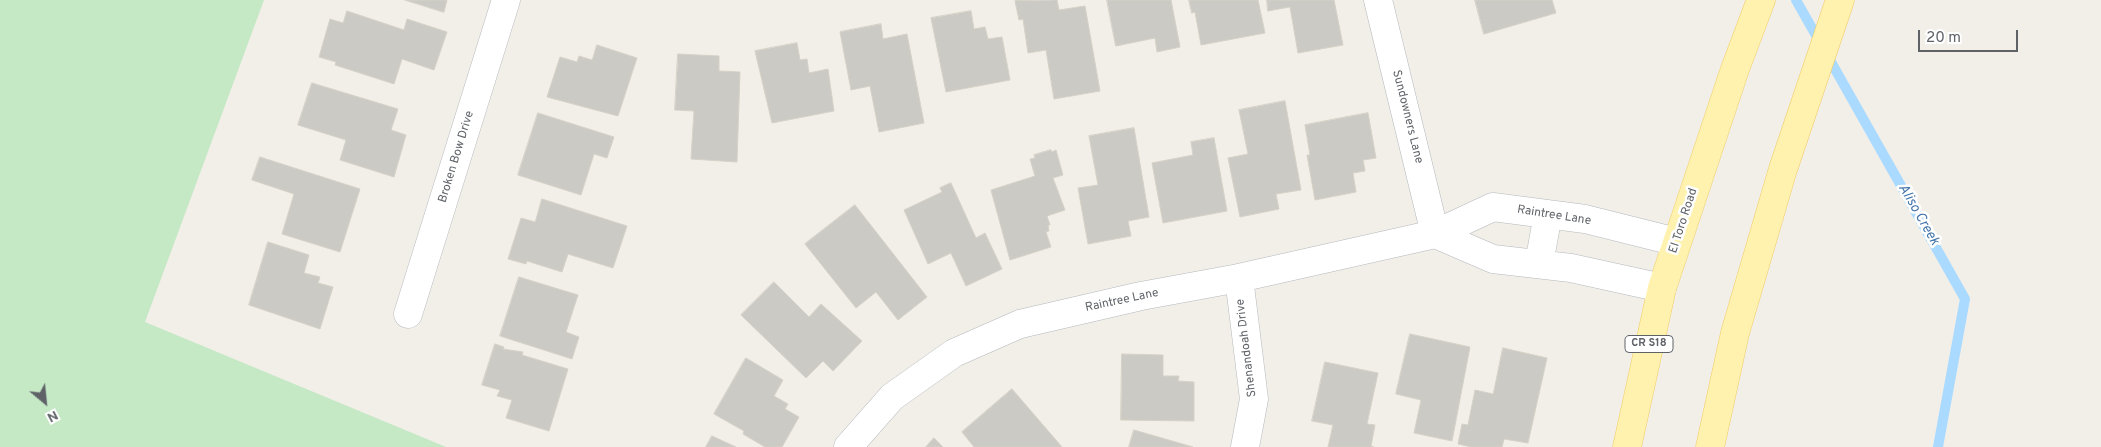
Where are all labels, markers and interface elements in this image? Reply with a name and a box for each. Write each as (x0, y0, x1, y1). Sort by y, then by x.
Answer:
scale bar (1921, 20, 2021, 52)
text: 20 m (1926, 29, 1961, 48)
street label: Sundowners Lane (1388, 69, 1426, 165)
street label: Broken Bow Drive (436, 109, 478, 205)
water label: Aliso Creek (1894, 181, 1942, 249)
street label: El Toro Road (1667, 187, 1701, 255)
street label: Raintree Lane (1516, 203, 1592, 229)
street label: Raintree Lane (1084, 286, 1160, 316)
street label: Shenandoah Drive (1234, 298, 1260, 398)
road number: CR S18 (1625, 336, 1673, 352)
north arrow (20, 377, 70, 427)
text: N (44, 406, 61, 426)

